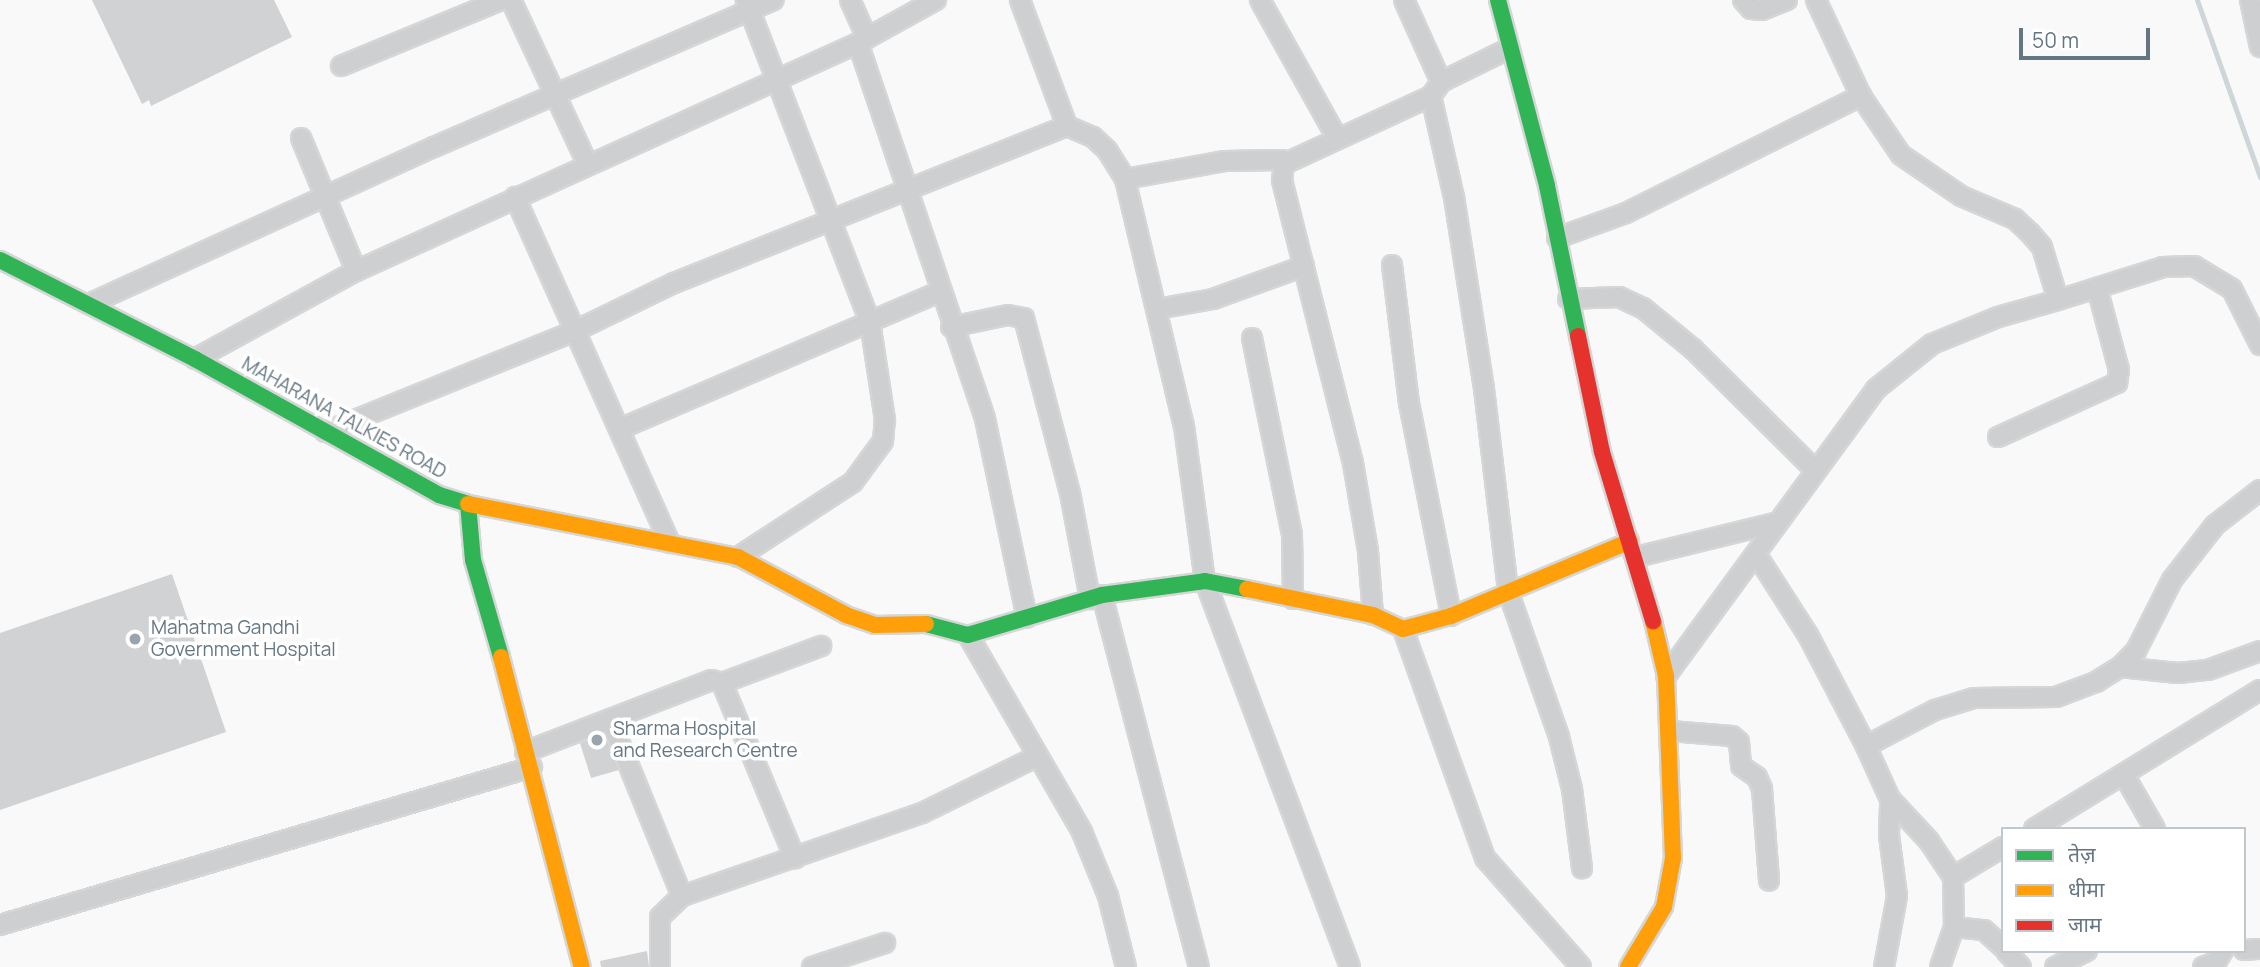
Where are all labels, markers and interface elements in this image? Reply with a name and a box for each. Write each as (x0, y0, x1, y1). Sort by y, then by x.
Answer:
scale bar (2022, 14, 2153, 58)
text: 50 m (2032, 26, 2079, 54)
street label: MAHARANA TALKIES ROAD (238, 352, 450, 484)
place label: Mahatma Gandhi Government Hospital (151, 617, 336, 661)
marker: Mahatma Gandhi Government Hospital (125, 629, 145, 649)
place label: Sharma Hospital and Research Centre (613, 718, 798, 762)
marker: Sharma Hospital and Research Centre (587, 730, 607, 750)
legend (2001, 827, 2246, 953)
text: तेज़ (2068, 840, 2096, 868)
text: धीमा (2068, 875, 2104, 903)
text: जाम (2068, 910, 2102, 938)

